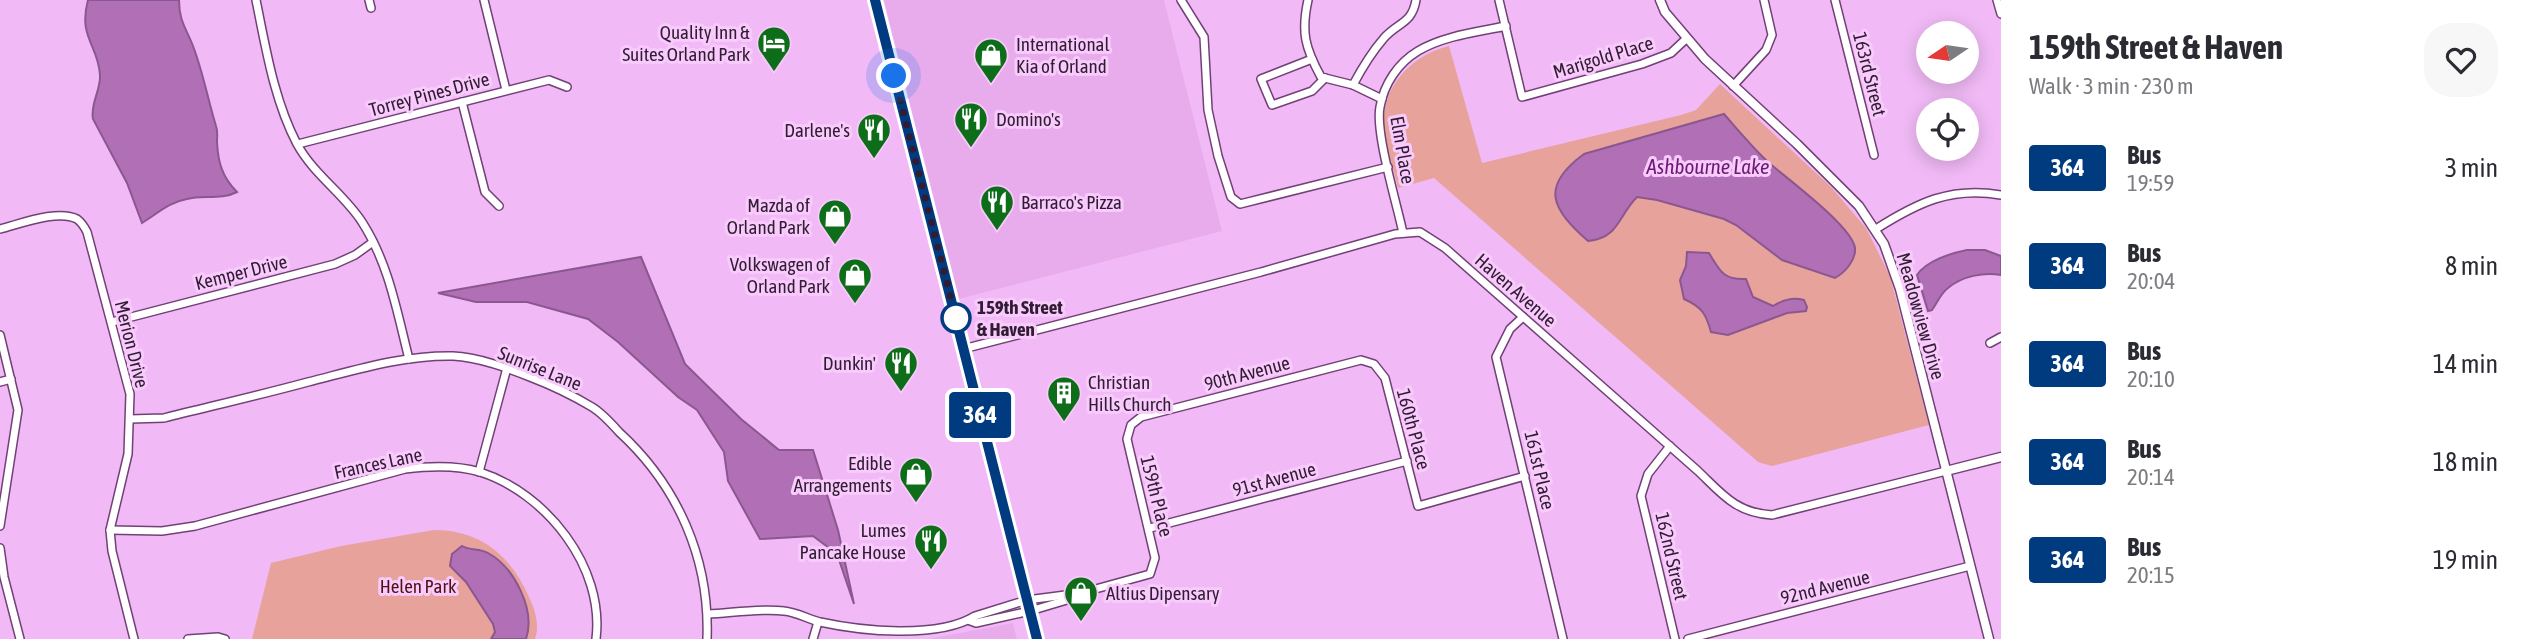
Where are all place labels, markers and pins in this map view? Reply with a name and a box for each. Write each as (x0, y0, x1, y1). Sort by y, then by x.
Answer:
place label: Quality Inn & Suites Orland Park (622, 21, 751, 65)
hotel icon: Quality Inn & Suites Orland Park (755, 24, 793, 73)
place label: International Kia of Orland (1016, 33, 1109, 77)
shop icon: International Kia of Orland (972, 36, 1010, 85)
restaurant icon: Domino's (952, 100, 990, 149)
place label: Domino's (996, 108, 1061, 130)
restaurant icon: Darlene's (855, 111, 893, 160)
place label: Darlene's (784, 119, 850, 141)
restaurant icon: Barraco's Pizza (978, 183, 1016, 232)
place label: Barraco's Pizza (1021, 191, 1122, 213)
place label: Mazda of Orland Park (727, 194, 811, 238)
shop icon: Mazda of Orland Park (816, 197, 854, 246)
place label: Volkswagen of Orland Park (730, 253, 831, 297)
shop icon: Volkswagen of Orland Park (836, 256, 874, 305)
place label: 159th Street & Haven (977, 296, 1063, 340)
marker: 159th Street & Haven (941, 303, 971, 333)
restaurant icon: Dunkin' (882, 344, 920, 393)
place label: Dunkin' (823, 352, 876, 374)
place label: Christian Hills Church (1088, 371, 1172, 415)
building icon: Christian Hills Church (1045, 374, 1083, 423)
place label: Edible Arrangements (794, 452, 892, 496)
shop icon: Edible Arrangements (897, 455, 935, 504)
place label: Lumes Pancake House (799, 519, 906, 563)
restaurant icon: Lumes Pancake House (912, 522, 950, 571)
shop icon: Altius Dipensary (1062, 574, 1100, 623)
place label: Altius Dipensary (1106, 582, 1220, 604)

